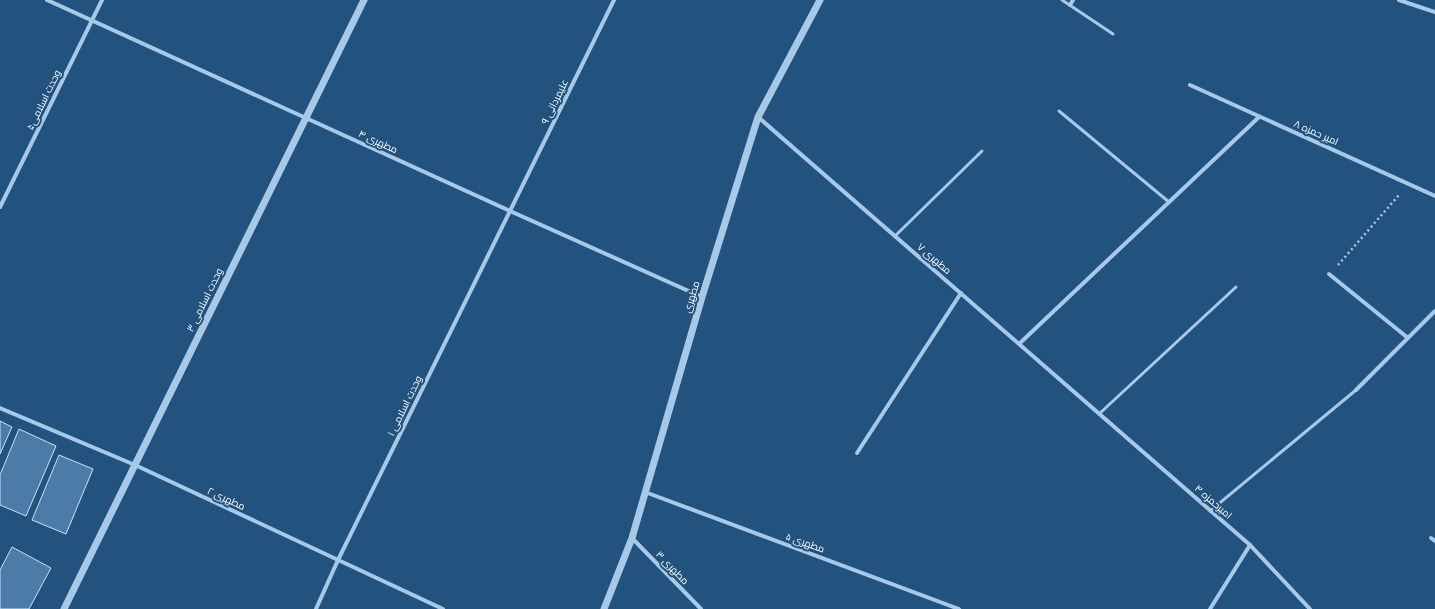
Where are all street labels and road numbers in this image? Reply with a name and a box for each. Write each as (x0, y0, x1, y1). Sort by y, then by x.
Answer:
street label: وحدت اسلامی۵ (24, 68, 64, 132)
street label: علیمردانی ۹ (539, 77, 571, 126)
street label: امیر حمزه ۸ (1292, 118, 1340, 148)
street label: مطهری ۴ (357, 128, 399, 156)
street label: مطهری ۷ (914, 241, 954, 277)
street label: وحدت اسلامی ۳ (184, 266, 226, 334)
street label: مطهری (682, 280, 702, 314)
street label: وحدت اسلامی ۱ (385, 374, 425, 438)
street label: امیرحمزه ۴ (1192, 483, 1234, 521)
street label: مطهری ۲ (205, 485, 247, 513)
street label: مطهری ۵ (784, 530, 826, 556)
street label: مطهری ۳ (653, 549, 691, 587)

